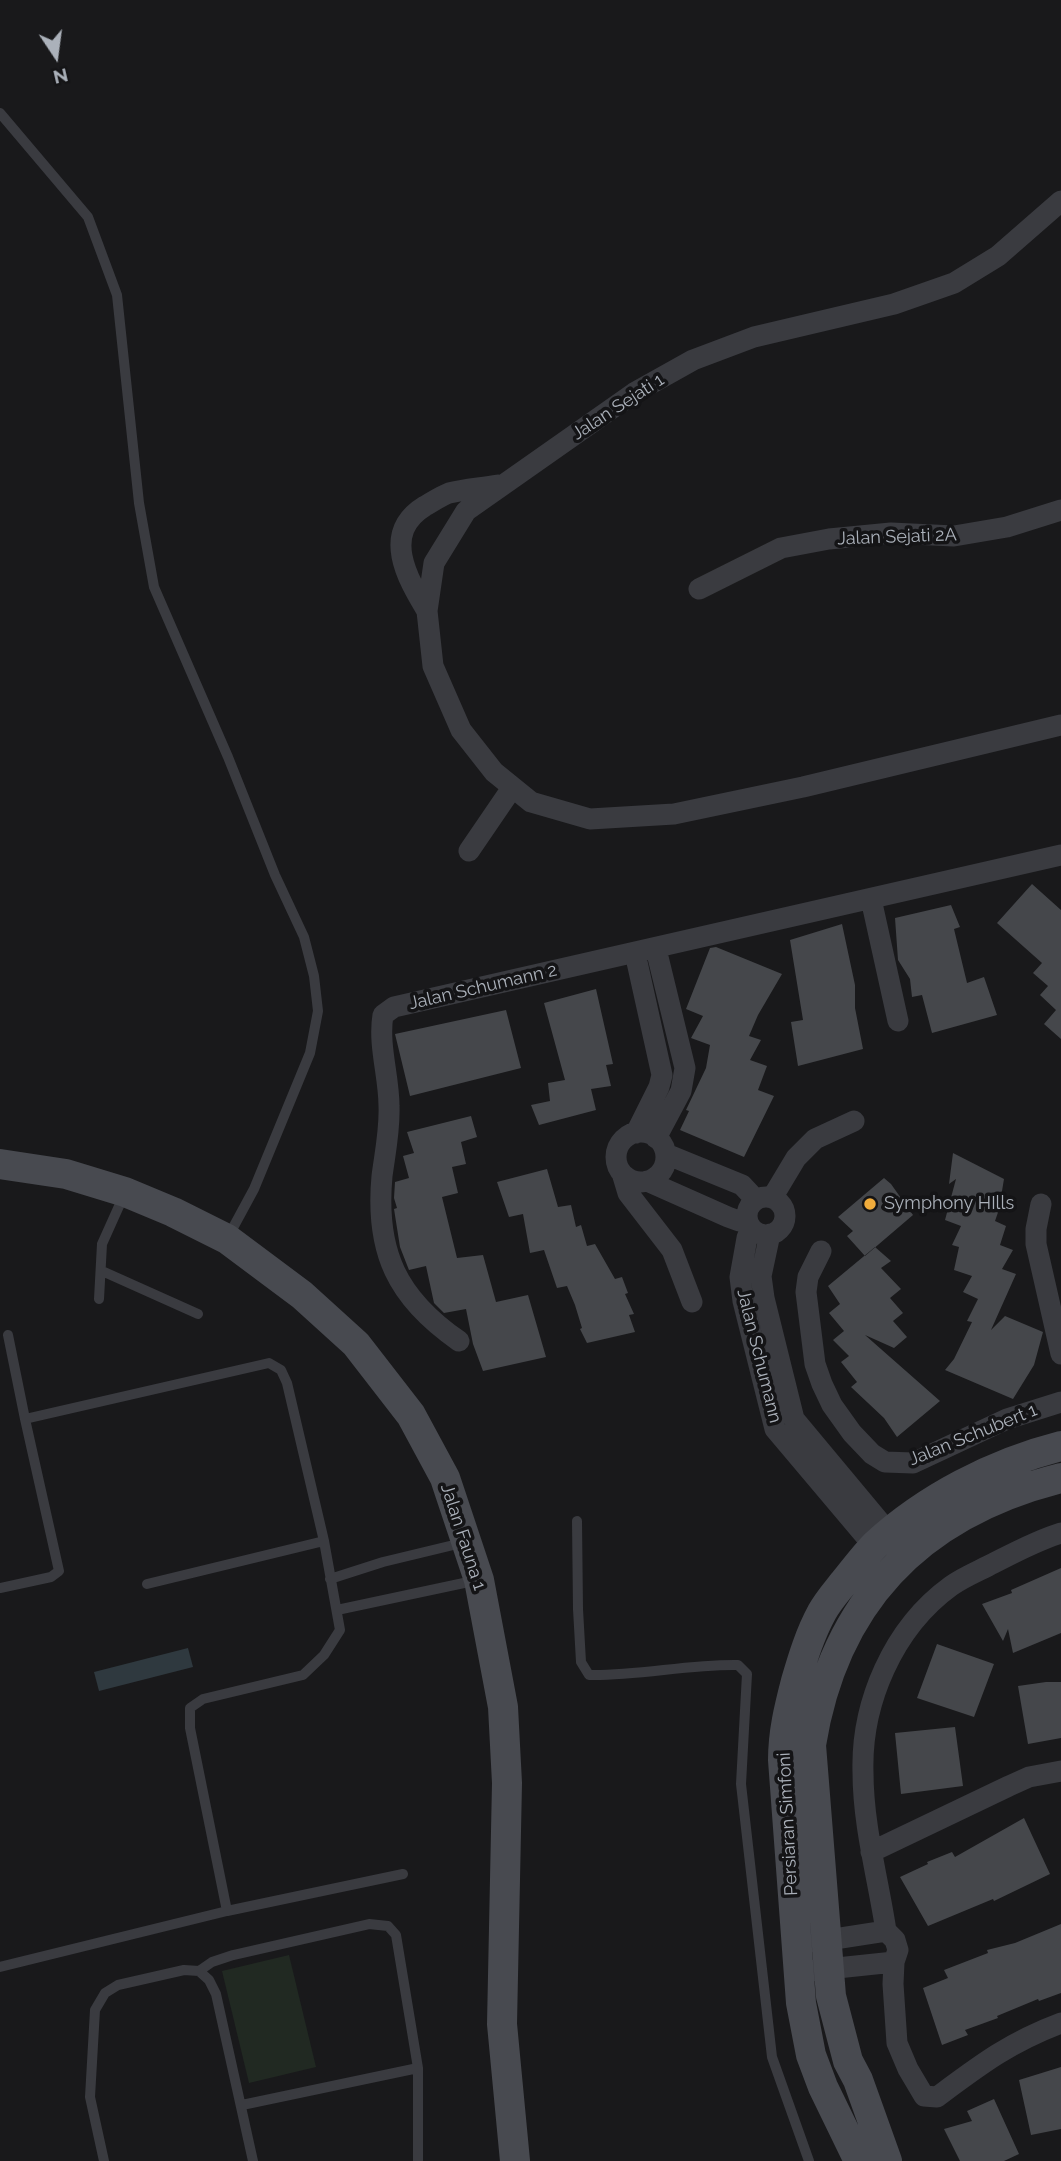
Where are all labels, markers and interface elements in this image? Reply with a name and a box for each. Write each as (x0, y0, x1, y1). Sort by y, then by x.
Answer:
north arrow (21, 21, 91, 91)
text: N (51, 64, 70, 89)
street label: Jalan Sejati 1 (568, 369, 668, 445)
street label: Jalan Sejati 2A (837, 524, 957, 550)
street label: Jalan Schumann 2 (407, 959, 559, 1015)
place label: Symphony HIlls (884, 1193, 1014, 1215)
marker: Symphony HIlls (862, 1196, 878, 1212)
street label: Jalan Schumann (732, 1287, 786, 1425)
street label: Jalan Schubert 1 (906, 1399, 1040, 1471)
street label: Jalan Fauna 1 (436, 1481, 490, 1593)
street label: Persiaran Simfoni (773, 1752, 803, 1896)

